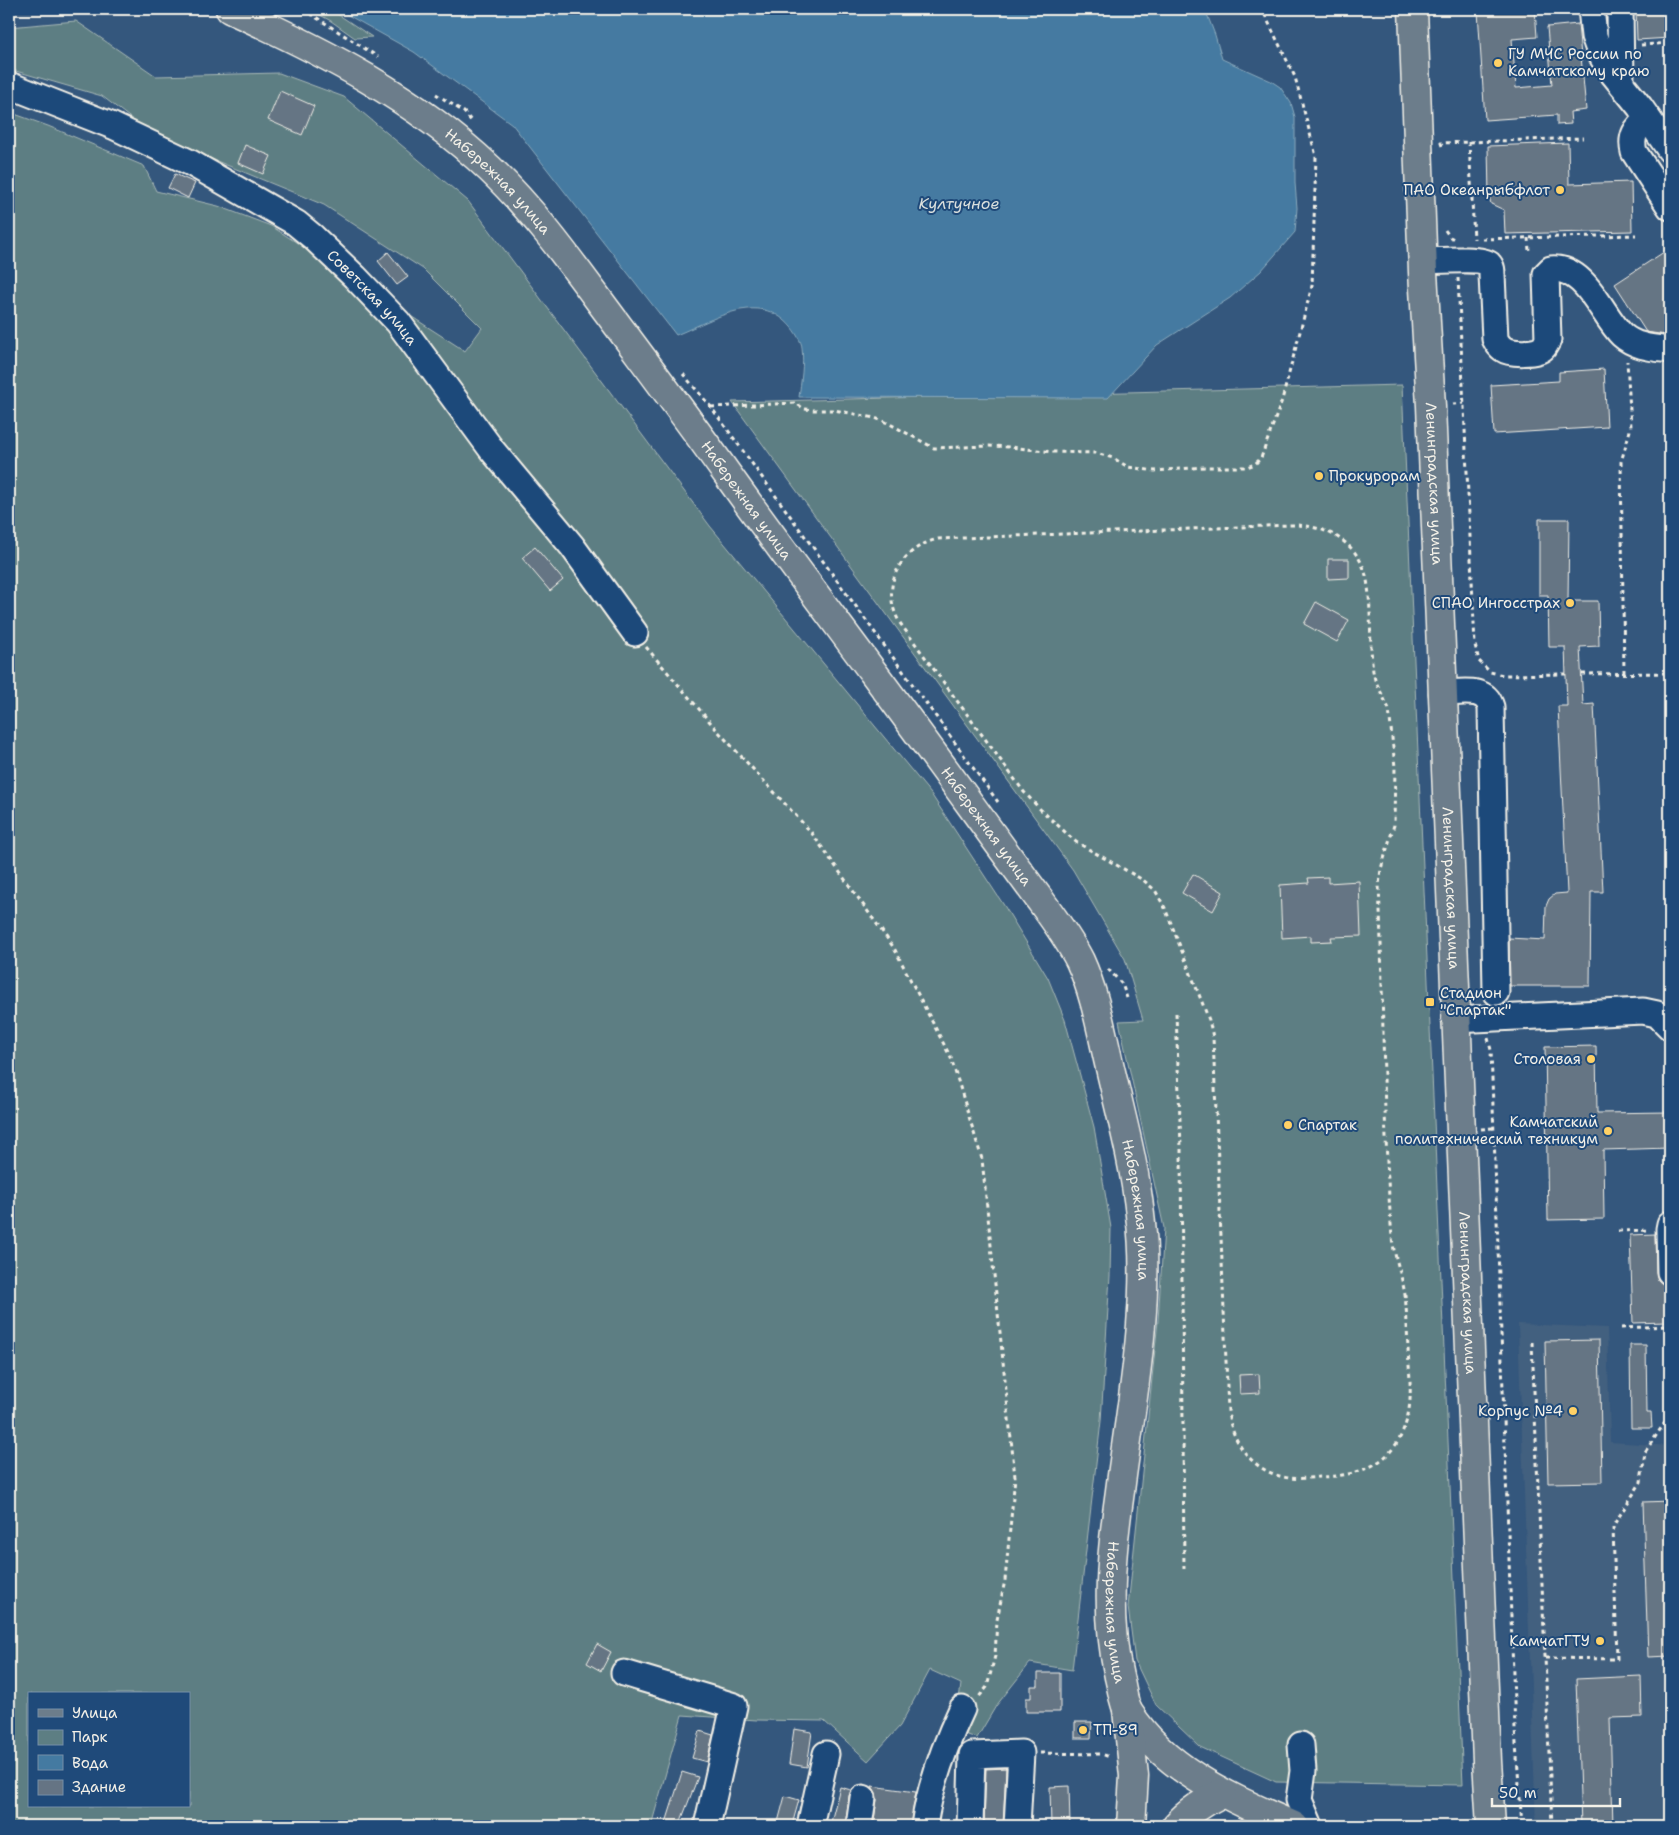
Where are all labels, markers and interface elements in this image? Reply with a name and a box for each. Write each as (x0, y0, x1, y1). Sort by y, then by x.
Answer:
place label: ГУ МЧС России по Камчатскому краю (1508, 44, 1650, 81)
marker: ГУ МЧС России по Камчатскому краю (1492, 57, 1504, 69)
street label: Набережная улица (441, 124, 556, 239)
place label: ПАО Океанрыбфлот (1403, 180, 1550, 200)
marker: ПАО Океанрыбфлот (1554, 184, 1566, 196)
water label: Култучное (919, 193, 999, 214)
street label: Советская улица (323, 245, 422, 350)
street label: Ленинградская улица (1421, 402, 1448, 566)
street label: Набережная улица (696, 437, 797, 564)
place label: Прокурорам (1329, 466, 1420, 486)
marker: Прокурорам (1313, 470, 1325, 482)
place label: СПАО Ингосстрах (1432, 593, 1560, 613)
marker: СПАО Ингосстрах (1564, 597, 1576, 609)
street label: Набережная улица (936, 763, 1037, 891)
street label: Ленинградская улица (1438, 806, 1464, 971)
place label: Стадион "Спартак" (1440, 983, 1512, 1020)
marker: Стадион "Спартак" (1424, 996, 1436, 1008)
place label: Столовая (1514, 1049, 1581, 1069)
marker: Столовая (1585, 1053, 1597, 1065)
place label: Камчатский политехнический техникум (1395, 1112, 1598, 1149)
place label: Спартак (1298, 1115, 1357, 1135)
marker: Спартак (1282, 1119, 1294, 1131)
marker: Камчатский политехнический техникум (1602, 1125, 1614, 1137)
street label: Набережная улица (1117, 1137, 1154, 1281)
street label: Ленинградская улица (1454, 1211, 1481, 1375)
place label: Корпус №4 (1478, 1401, 1563, 1421)
marker: Корпус №4 (1567, 1405, 1579, 1417)
street label: Набережная улица (1101, 1540, 1130, 1686)
place label: КамчатГТУ (1509, 1631, 1590, 1651)
marker: КамчатГТУ (1594, 1635, 1606, 1647)
legend (28, 1692, 190, 1808)
text: Улица (72, 1703, 118, 1723)
place label: ТП-89 (1093, 1720, 1138, 1740)
marker: ТП-89 (1077, 1724, 1089, 1736)
text: Парк (72, 1727, 108, 1747)
text: Вода (72, 1753, 109, 1773)
scale bar (1492, 1775, 1619, 1807)
text: Здание (72, 1777, 126, 1797)
text: 50 m (1499, 1783, 1537, 1803)

